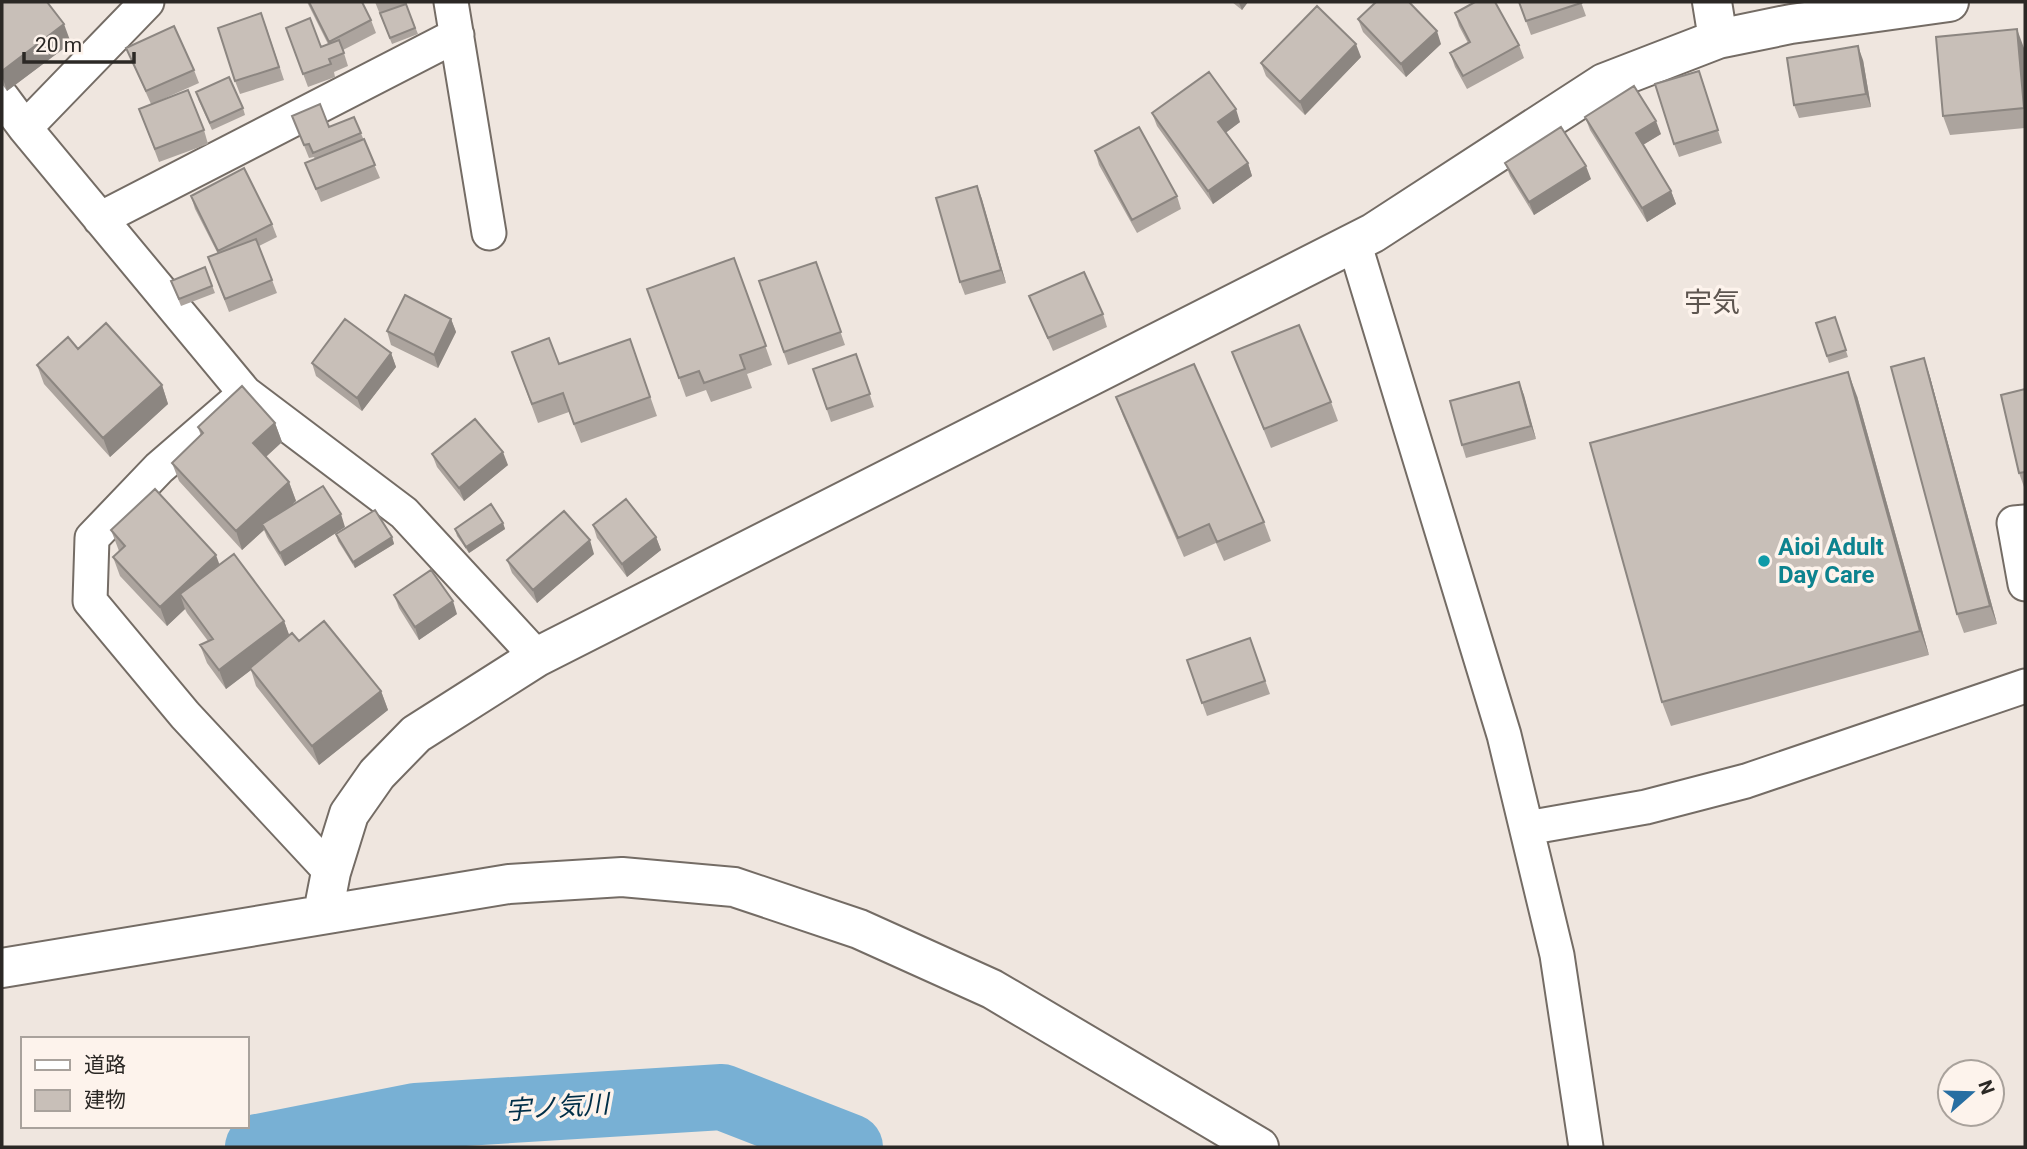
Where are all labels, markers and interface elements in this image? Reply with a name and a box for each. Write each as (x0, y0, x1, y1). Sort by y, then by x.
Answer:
scale bar (24, 21, 135, 65)
text: 20 m (35, 33, 82, 57)
district label: 宇気 (1684, 286, 1740, 319)
place label: Aioi Adult Day Care (1778, 533, 1884, 589)
marker: Aioi Adult Day Care (1756, 553, 1772, 569)
legend (21, 1037, 248, 1128)
text: 道路 (84, 1053, 126, 1077)
north arrow (1936, 1058, 2006, 1128)
text: N (1973, 1077, 2000, 1098)
text: 建物 (84, 1088, 126, 1112)
water label: 宇ノ気川 (504, 1088, 613, 1126)

